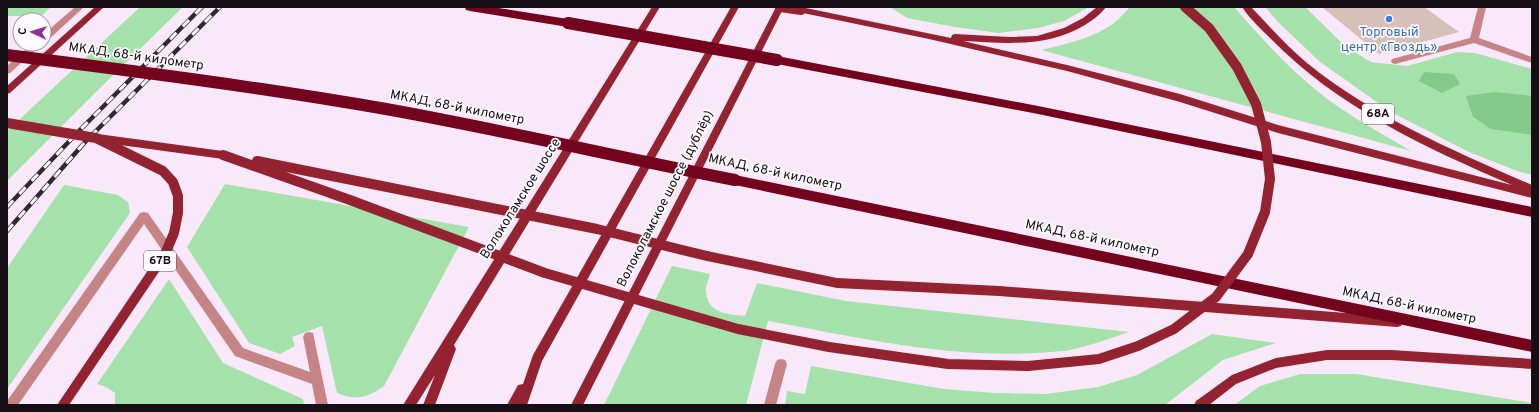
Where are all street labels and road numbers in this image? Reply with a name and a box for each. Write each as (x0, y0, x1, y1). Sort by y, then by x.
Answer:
street label: МКАД, 68-й километр (67, 40, 205, 74)
street label: МКАД, 68-й километр (388, 87, 526, 129)
road number: 68A (1362, 104, 1394, 124)
street label: Волоколамское шоссе (дублёр) (614, 108, 718, 290)
street label: Волоколамское шоссе (477, 136, 565, 262)
street label: МКАД, 68-й километр (707, 151, 843, 195)
street label: МКАД, 68-й километр (1024, 217, 1160, 261)
road number: 67B (144, 251, 176, 271)
street label: МКАД, 68-й километр (1341, 284, 1477, 328)

